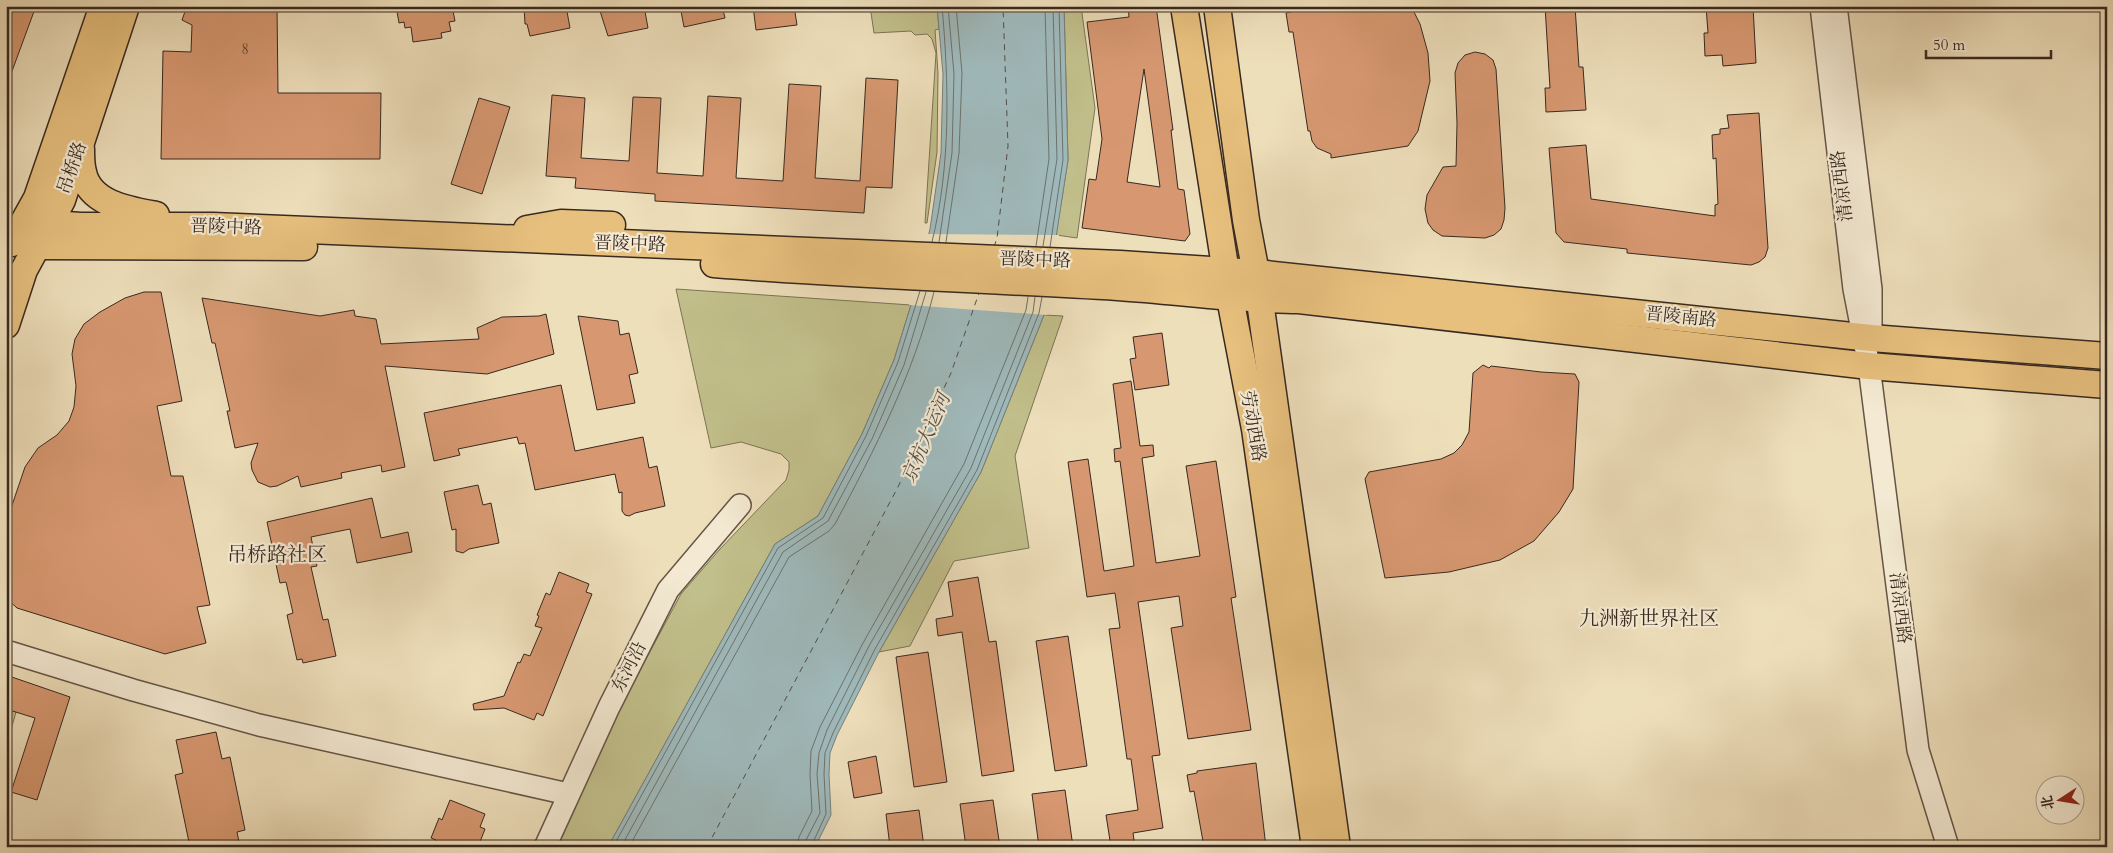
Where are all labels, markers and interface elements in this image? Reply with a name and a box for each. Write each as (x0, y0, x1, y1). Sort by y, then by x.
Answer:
scale bar (1926, 28, 2050, 60)
text: 50 m (1933, 35, 1965, 55)
house number: 8 (241, 39, 249, 59)
street label: 吊桥路 (51, 138, 93, 198)
street label: 清凉西路 (1825, 149, 1859, 223)
street label: 晋陵中路 (190, 213, 262, 241)
street label: 晋陵中路 (594, 230, 666, 258)
street label: 晋陵中路 (999, 246, 1071, 274)
street label: 晋陵南路 (1644, 301, 1718, 333)
water label: 京杭大运河 (895, 386, 958, 487)
street label: 劳动西路 (1234, 388, 1272, 464)
district label: 吊桥路社区 (227, 541, 327, 568)
street label: 清凉西路 (1883, 571, 1917, 645)
district label: 九洲新世界社区 (1579, 605, 1719, 632)
street label: 东河沿 (606, 637, 652, 697)
north arrow (2036, 776, 2086, 826)
text: 北 (2037, 794, 2059, 811)

